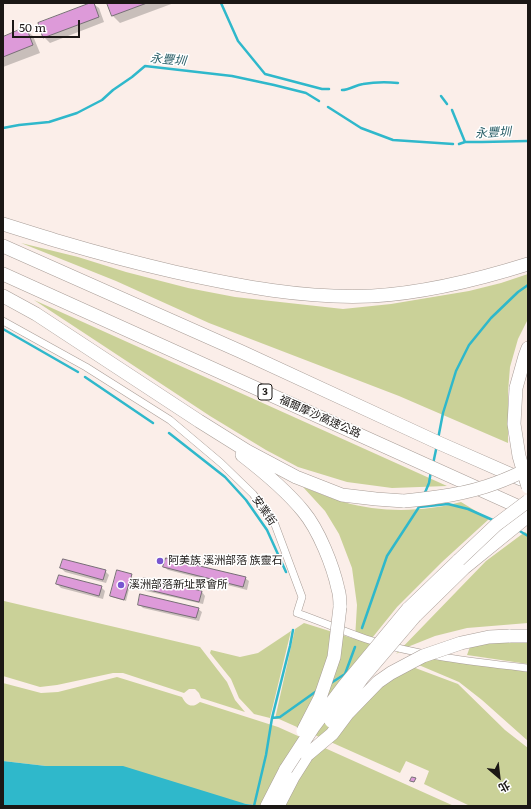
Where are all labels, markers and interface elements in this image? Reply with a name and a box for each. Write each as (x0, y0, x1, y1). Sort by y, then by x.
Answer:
scale bar (14, 12, 82, 38)
text: 50 m (19, 18, 46, 36)
water label: 永豐圳 (149, 51, 187, 69)
water label: 永豐圳 (475, 125, 511, 141)
road number: 3 (258, 384, 272, 400)
street label: 福爾摩沙高速公路 (277, 393, 363, 441)
street label: 安業街 (249, 494, 279, 528)
place label: 阿美族 溪洲部落 族靈石 (168, 554, 282, 568)
marker: 阿美族 溪洲部落 族靈石 (155, 556, 165, 566)
place label: 溪洲部落新址聚會所 (129, 578, 228, 592)
marker: 溪洲部落新址聚會所 (116, 580, 126, 590)
north arrow (479, 757, 519, 797)
text: 北 (496, 778, 513, 797)

